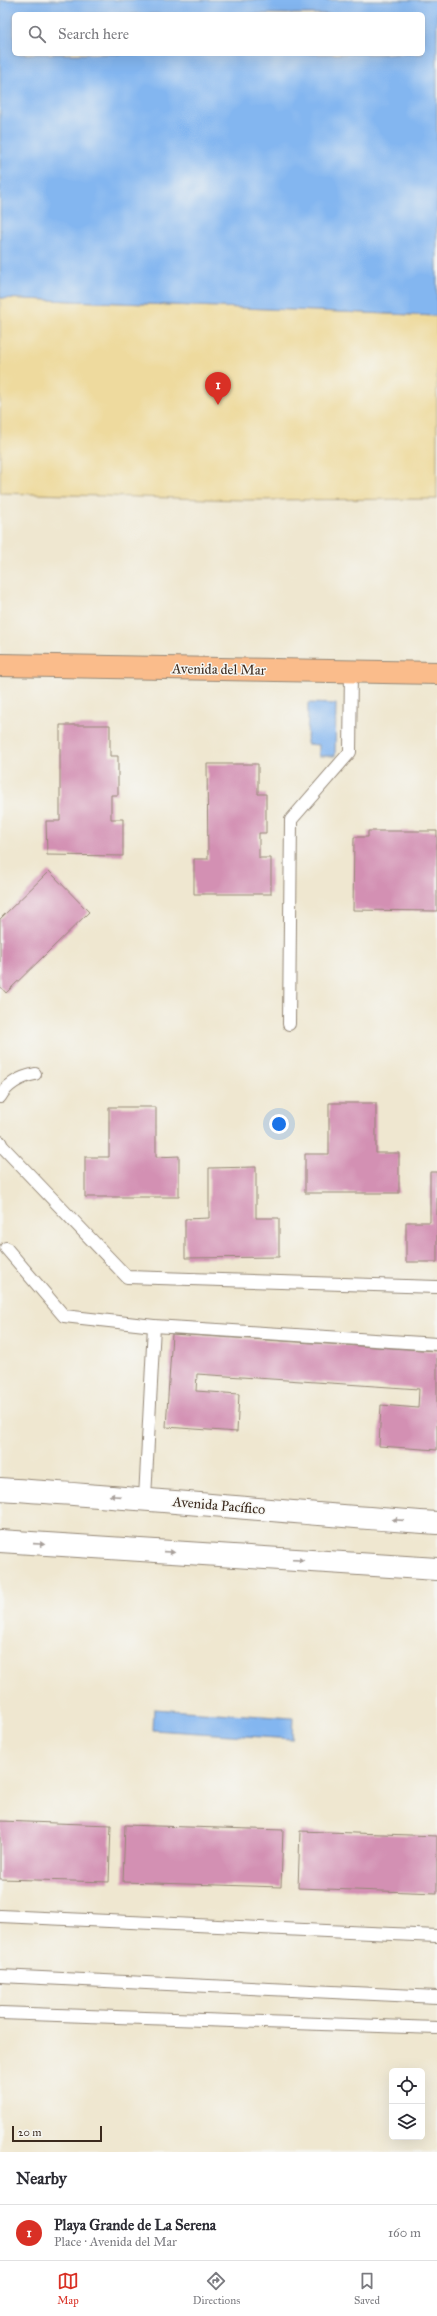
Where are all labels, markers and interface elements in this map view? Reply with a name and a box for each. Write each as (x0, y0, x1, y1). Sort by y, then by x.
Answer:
search box (12, 12, 425, 56)
icon: search (26, 23, 48, 45)
text: Search here (58, 25, 129, 43)
pin: 1 (205, 372, 231, 405)
street label: Avenida del Mar (171, 660, 267, 679)
your location (269, 1114, 289, 1134)
one-way arrow (109, 1492, 121, 1499)
street label: Avenida Pacífico (171, 1493, 266, 1518)
one-way arrow (392, 1517, 404, 1524)
one-way arrow (33, 1540, 45, 1547)
one-way arrow (163, 1548, 175, 1555)
one-way arrow (292, 1556, 304, 1563)
map controls (389, 2068, 425, 2140)
button: locate (389, 2068, 425, 2104)
button: layers (389, 2104, 425, 2140)
scale bar (12, 2124, 102, 2143)
text: 20 m (18, 2126, 41, 2139)
text: Nearby (16, 2168, 67, 2189)
text: Playa Grande de La Serena (54, 2216, 216, 2234)
text: 1 (26, 2225, 32, 2241)
text: 160 m (388, 2225, 421, 2241)
text: Place · Avenida del Mar (54, 2234, 177, 2250)
tab: Map (57, 2270, 79, 2307)
tab: Directions (193, 2270, 240, 2307)
tab: Saved (354, 2270, 380, 2307)

